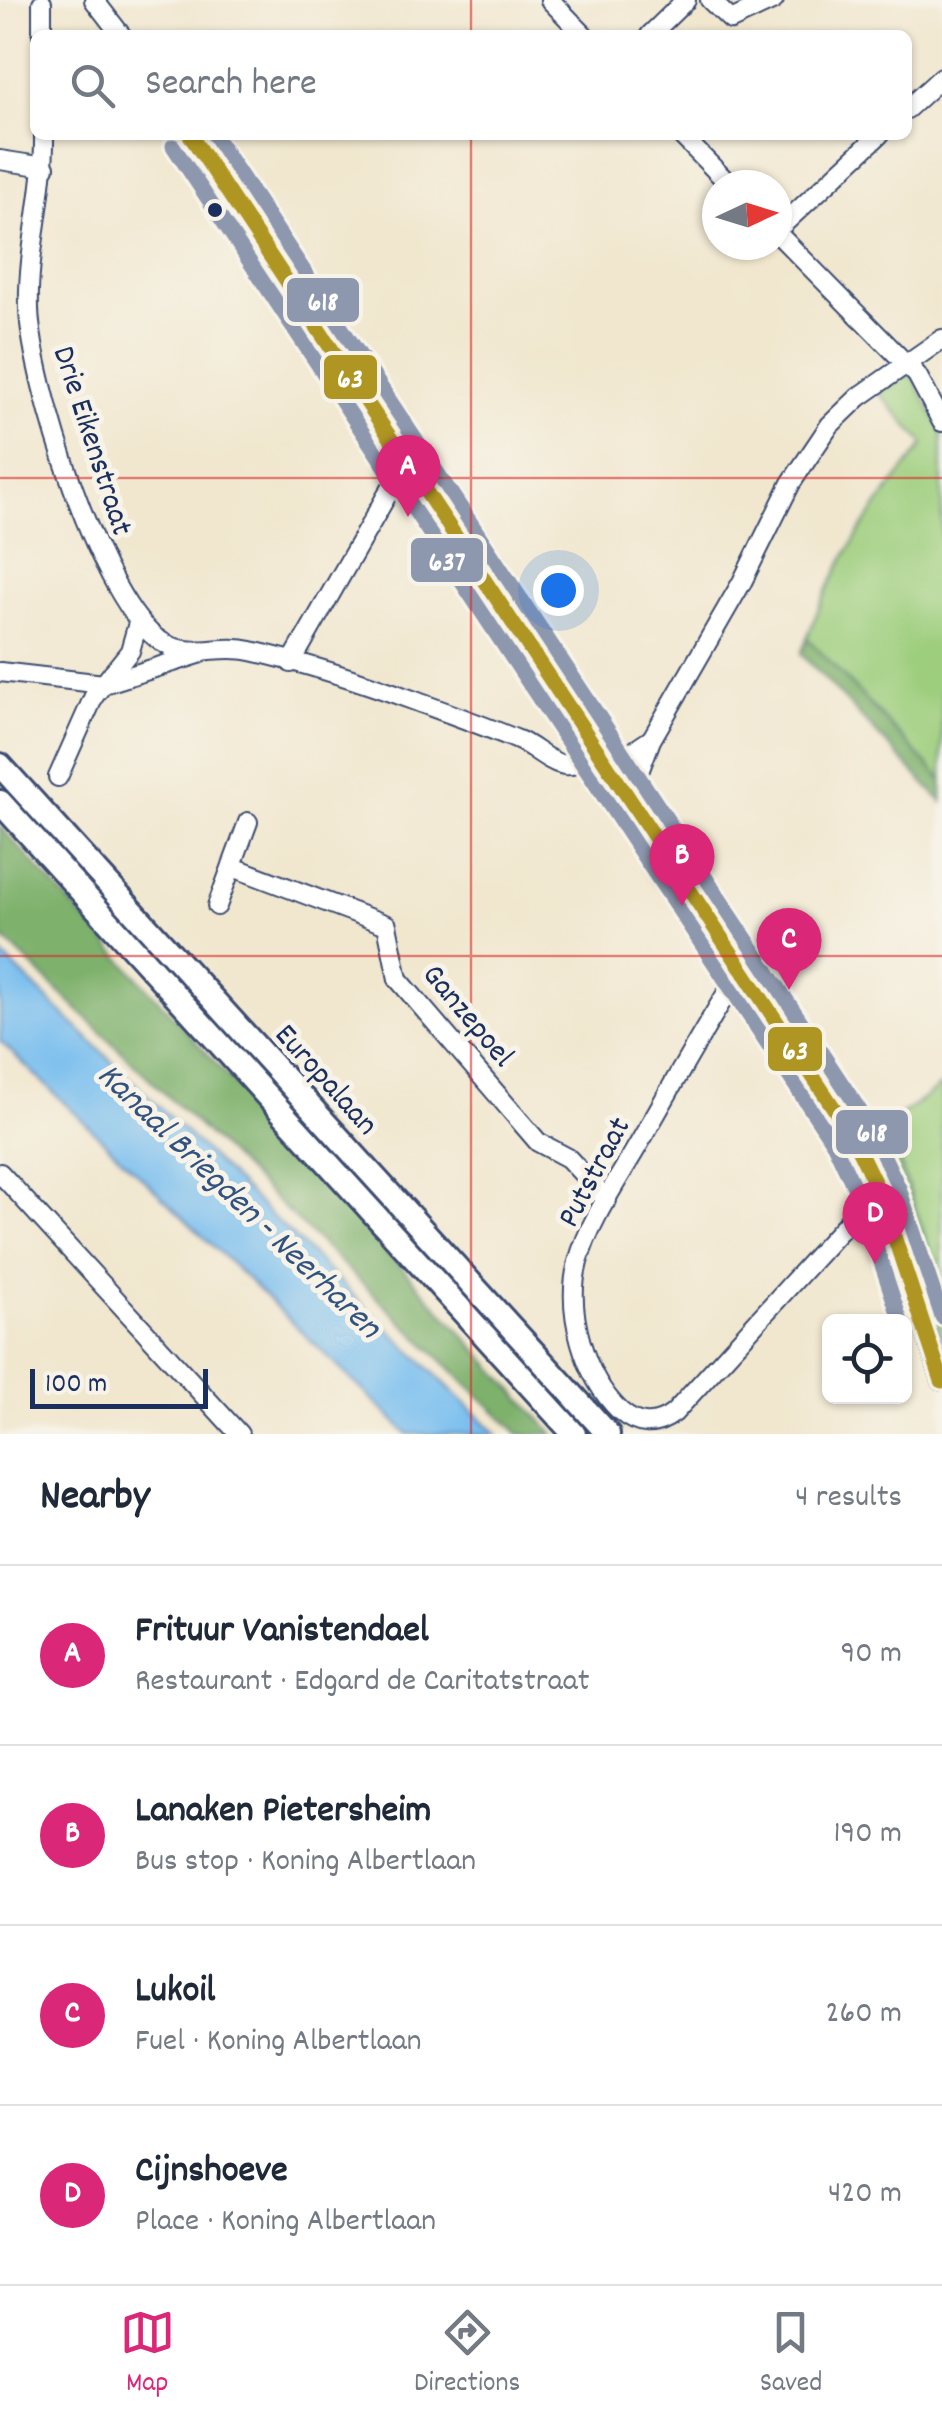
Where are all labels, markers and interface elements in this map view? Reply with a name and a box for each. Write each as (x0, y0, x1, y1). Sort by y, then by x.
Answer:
search box (30, 30, 912, 140)
icon: search (65, 58, 120, 113)
text: Search here (145, 58, 317, 113)
north arrow (702, 170, 792, 260)
unlabelled marker (205, 200, 225, 220)
line badge: 618 (285, 276, 361, 324)
text: 618 (307, 285, 339, 325)
street label: Drie Eikenstraat (38, 341, 143, 543)
line badge: 63 (322, 353, 379, 401)
text: 63 (337, 362, 363, 402)
pin: A (376, 434, 440, 517)
line badge: 637 (409, 536, 485, 584)
text: 637 (429, 545, 466, 585)
your location (533, 565, 584, 616)
pin: B (650, 824, 714, 906)
pin: C (756, 908, 822, 990)
street label: Ganzepoel (409, 955, 524, 1079)
street label: Europalaan (261, 1015, 387, 1147)
line badge: 63 (766, 1025, 824, 1073)
text: 63 (782, 1034, 808, 1074)
water label: Kanaal Briegden - Neerharen (84, 1053, 392, 1353)
line badge: 618 (834, 1108, 910, 1156)
street label: Putstraat (548, 1110, 645, 1237)
text: 618 (856, 1116, 888, 1156)
pin: D (842, 1182, 908, 1264)
map controls (822, 1314, 912, 1404)
button: locate (822, 1314, 912, 1404)
scale bar (30, 1364, 208, 1408)
text: 100 m (45, 1366, 107, 1406)
text: Nearby (40, 1469, 150, 1529)
text: 4 results (795, 1476, 902, 1522)
text: Frituur Vanistendael (135, 1605, 429, 1660)
text: A (64, 1632, 81, 1678)
text: 90 m (841, 1632, 902, 1678)
text: Restaurant · Edgard de Caritatstraat (135, 1660, 590, 1706)
text: Lanaken Pietersheim (135, 1785, 431, 1840)
text: B (65, 1812, 80, 1858)
text: 190 m (834, 1812, 902, 1858)
text: Bus stop · Koning Albertlaan (135, 1840, 476, 1886)
text: Lukoil (135, 1965, 215, 2020)
text: C (65, 1992, 80, 2038)
text: 260 m (826, 1992, 902, 2038)
text: Fuel · Koning Albertlaan (135, 2020, 422, 2066)
text: Cijnshoeve (135, 2145, 288, 2200)
text: D (64, 2172, 81, 2218)
text: 420 m (828, 2172, 902, 2218)
text: Place · Koning Albertlaan (135, 2200, 436, 2246)
tab: Map (120, 2305, 175, 2405)
tab: Directions (414, 2305, 520, 2405)
tab: Saved (760, 2305, 822, 2405)

